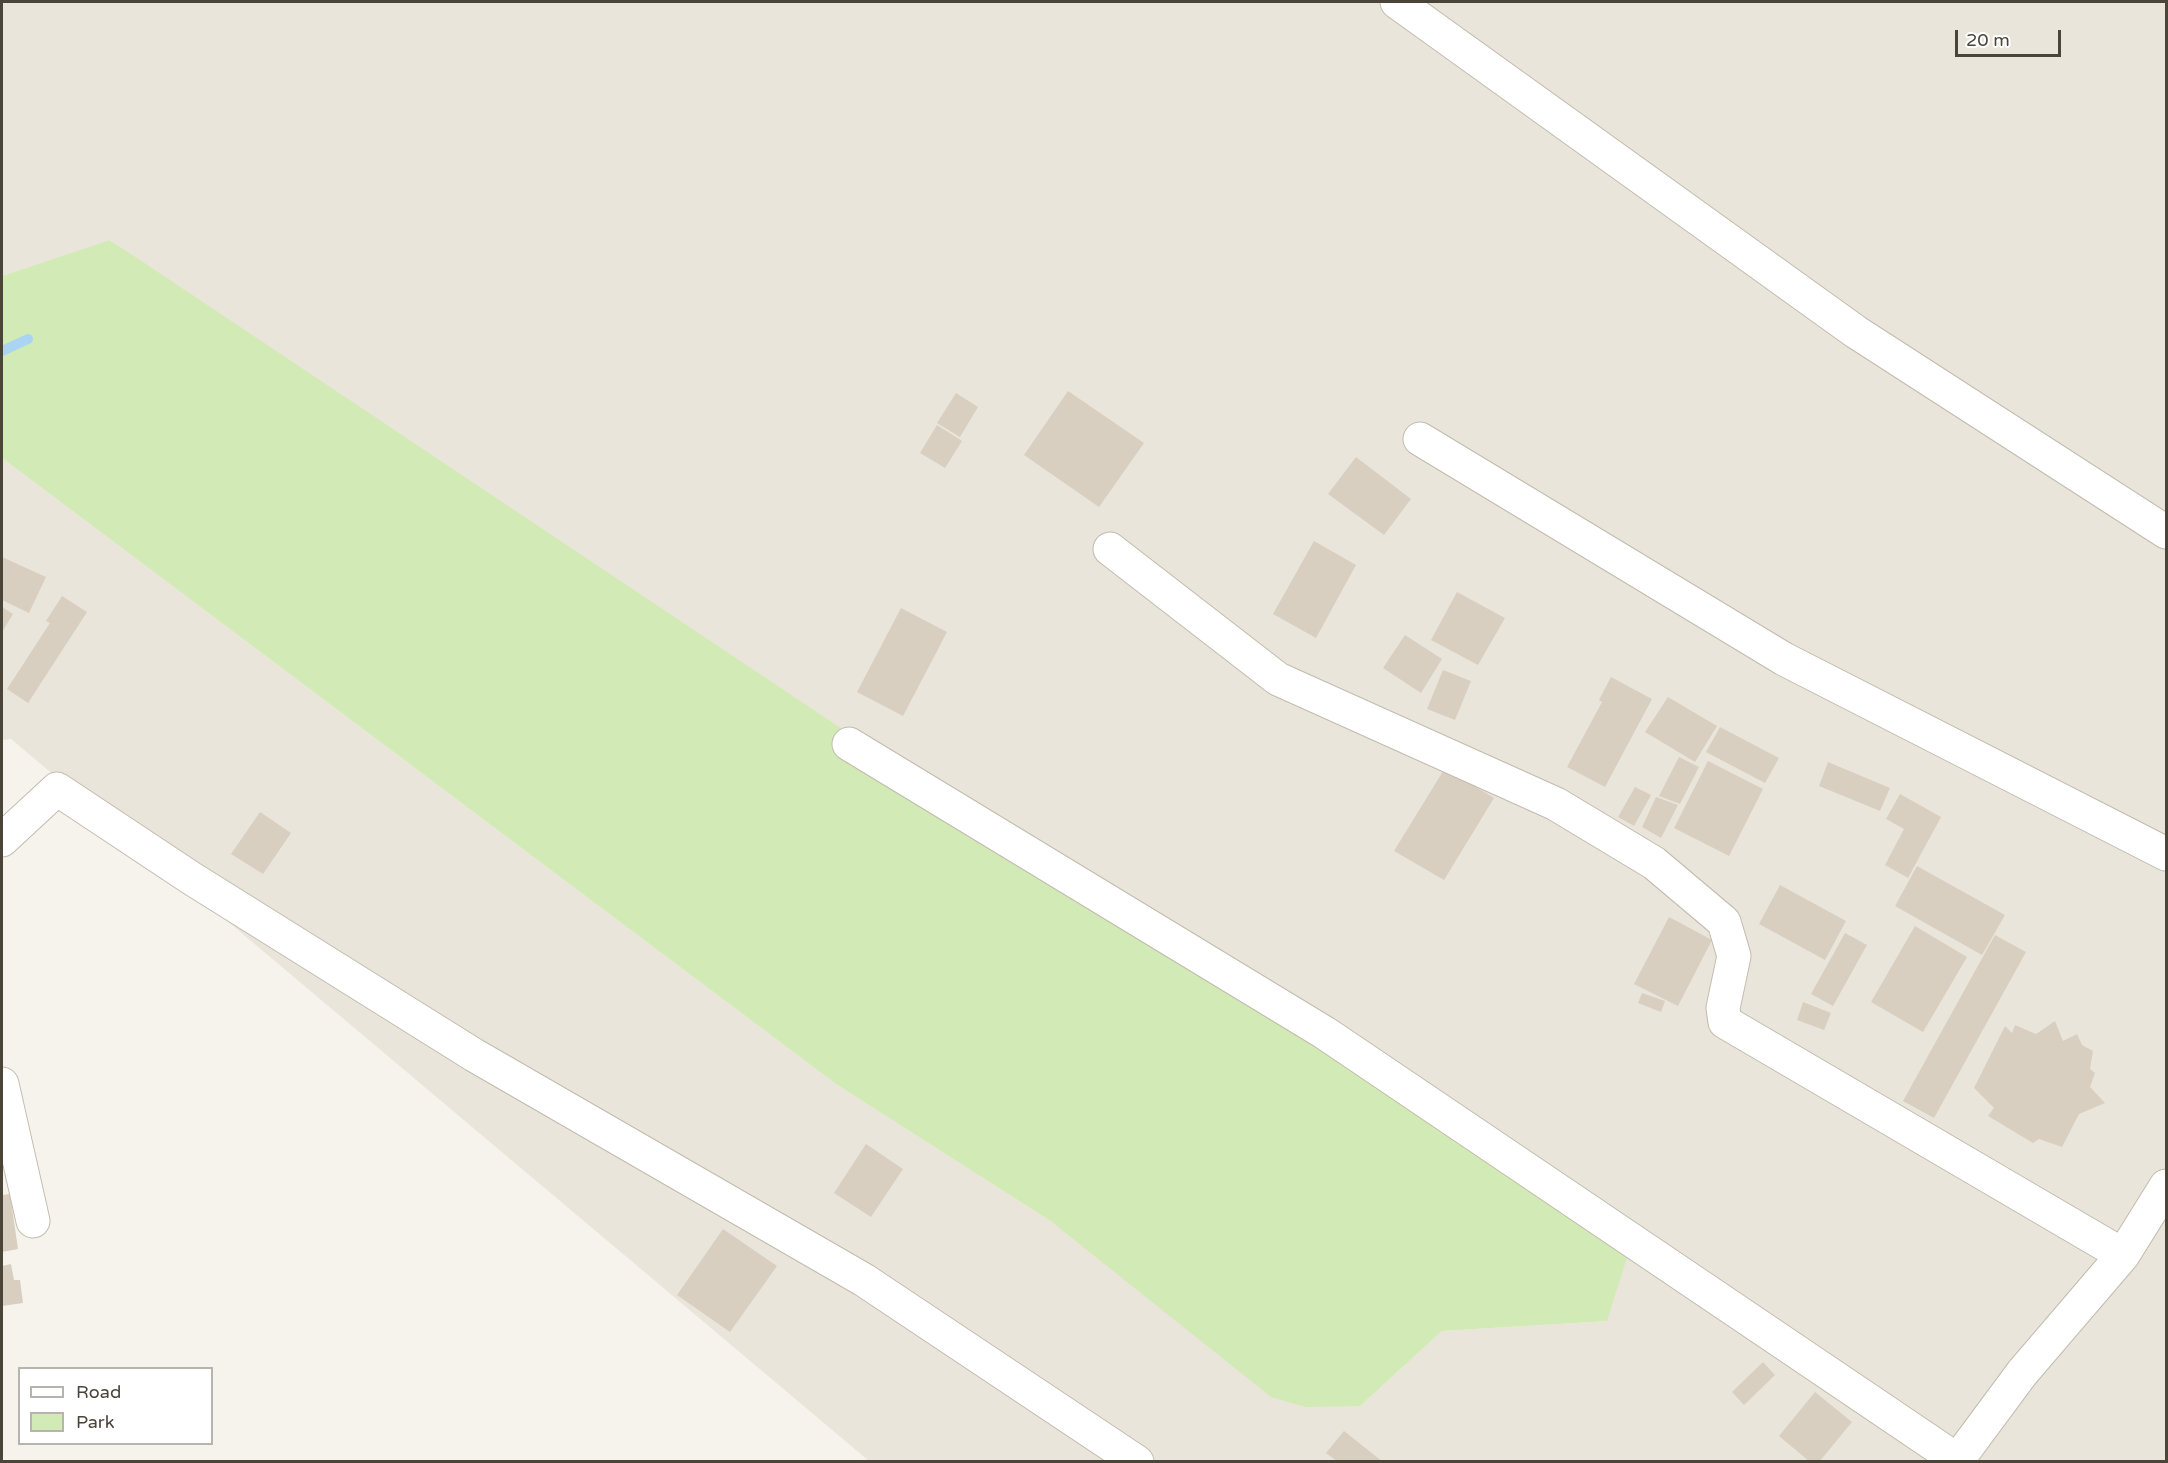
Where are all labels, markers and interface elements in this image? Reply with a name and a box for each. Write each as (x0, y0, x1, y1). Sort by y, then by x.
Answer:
scale bar (1958, 18, 2064, 56)
text: 20 m (1966, 29, 2010, 51)
legend (18, 1367, 213, 1445)
text: Road (76, 1381, 121, 1403)
text: Park (76, 1411, 114, 1433)

